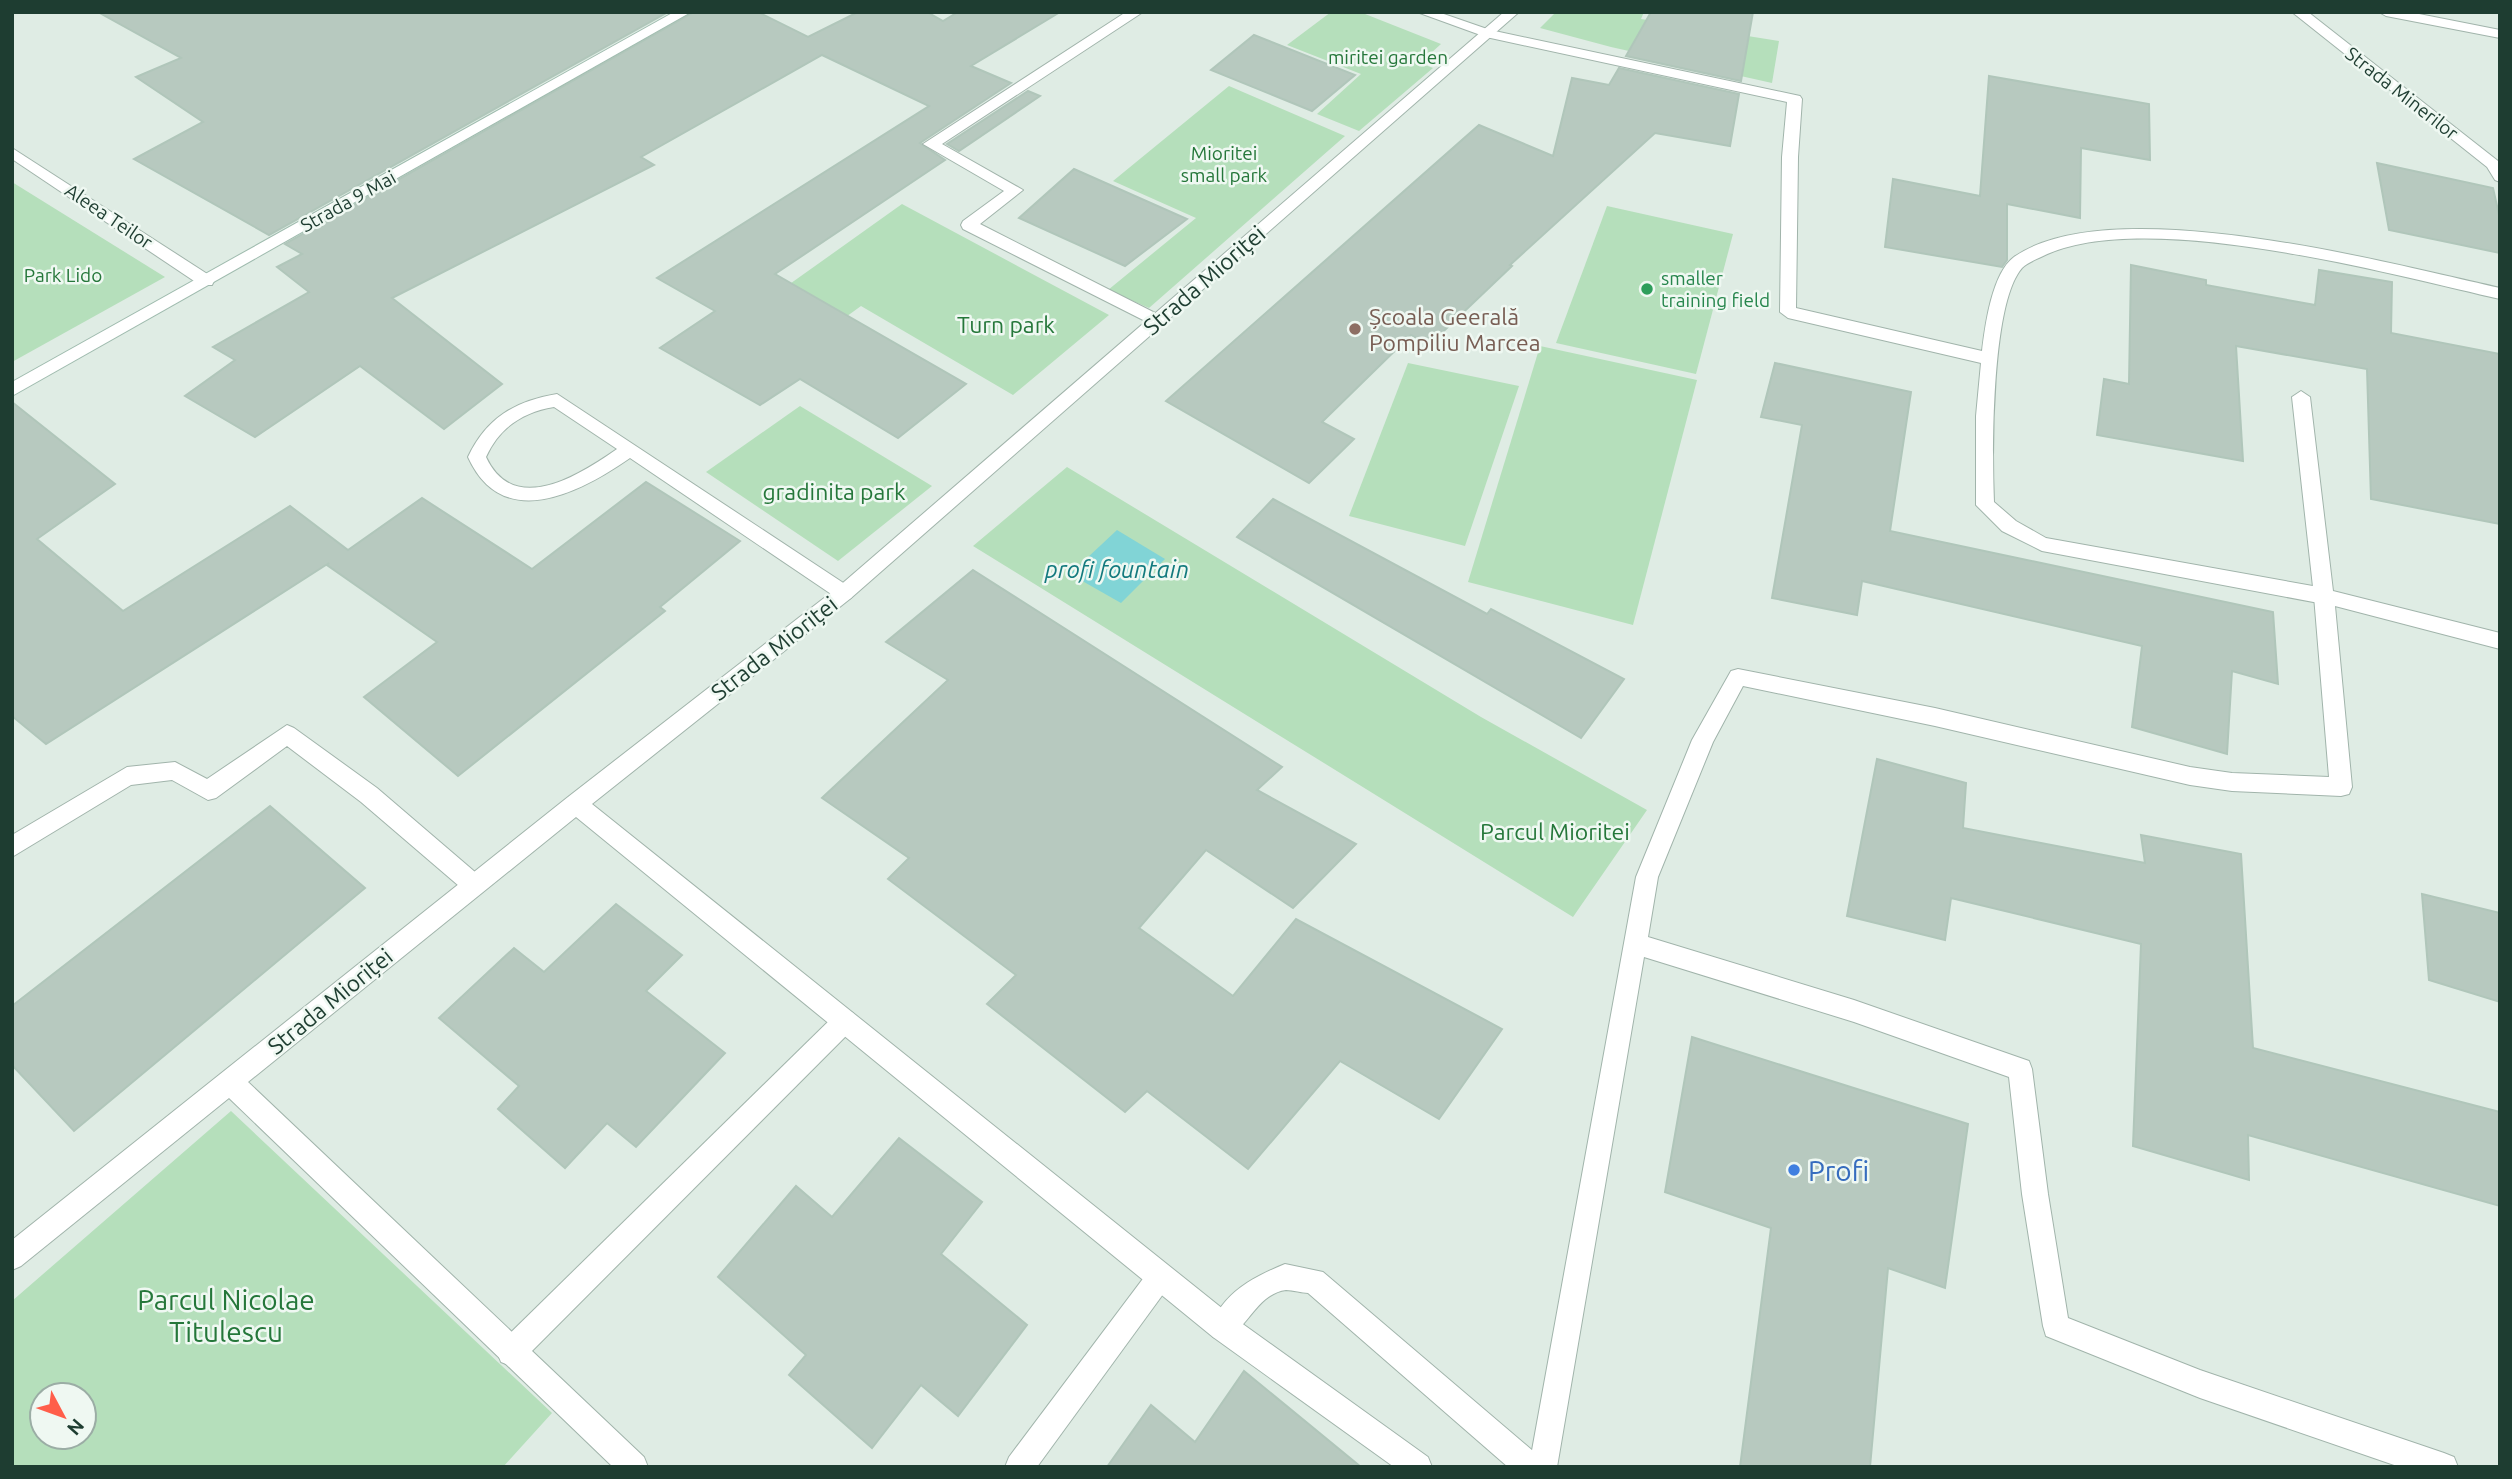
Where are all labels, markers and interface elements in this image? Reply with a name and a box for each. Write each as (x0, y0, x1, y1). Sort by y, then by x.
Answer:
street label: Strada Minerilor (2341, 42, 2463, 144)
park label: miritei garden (1328, 46, 1448, 68)
park label: Mioritei small park (1181, 142, 1268, 186)
street label: Strada 9 Mai (296, 166, 400, 236)
street label: Aleea Teilor (61, 179, 157, 253)
street label: Strada Mioriței (1138, 220, 1270, 340)
park label: Park Lido (24, 264, 102, 286)
place label: smaller training field (1661, 267, 1770, 311)
marker: smaller training field (1639, 281, 1655, 297)
place label: Școala Geerală Pompiliu Marcea (1369, 304, 1541, 355)
park label: Turn park (957, 312, 1055, 337)
marker: Școala Geerală Pompiliu Marcea (1347, 321, 1363, 337)
park label: gradinita park (762, 479, 906, 504)
water label: profi fountain (1044, 556, 1189, 583)
street label: Strada Mioriței (706, 591, 842, 705)
park label: Parcul Mioritei (1480, 819, 1630, 844)
street label: Strada Mioriței (263, 943, 397, 1059)
place label: Profi (1808, 1155, 1869, 1186)
marker: Profi (1786, 1162, 1802, 1178)
park label: Parcul Nicolae Titulescu (137, 1284, 315, 1347)
north arrow (28, 1381, 98, 1451)
text: N (63, 1415, 89, 1440)

